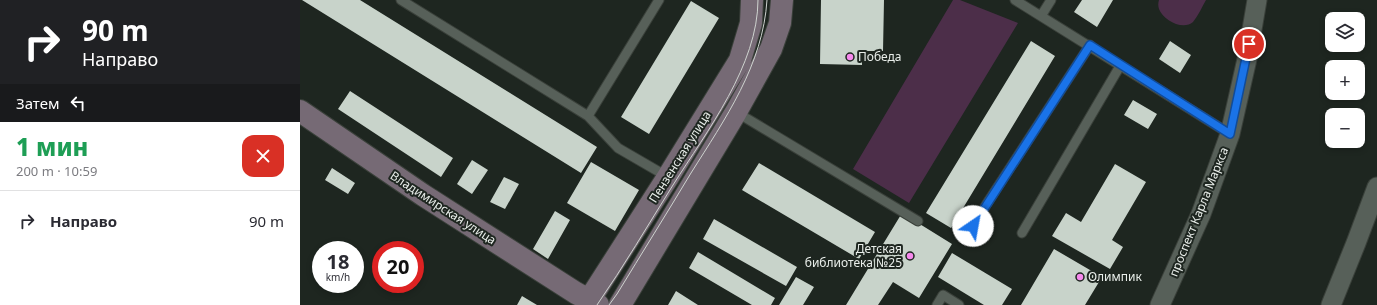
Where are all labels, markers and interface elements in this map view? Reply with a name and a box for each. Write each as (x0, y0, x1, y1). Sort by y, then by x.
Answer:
text: 90 m (82, 11, 149, 49)
map controls (1325, 12, 1365, 148)
button: layers (1325, 12, 1365, 52)
icon: right (16, 16, 68, 68)
pin (1232, 27, 1266, 61)
icon: arrive (1238, 33, 1260, 55)
text: Направо (82, 47, 158, 71)
place label: Победа (858, 48, 902, 65)
marker: Победа (845, 52, 855, 62)
button: + (1325, 60, 1365, 100)
icon: left (67, 92, 89, 114)
text: Затем (16, 93, 59, 113)
street label: Пензенская улица (644, 108, 715, 206)
button: − (1325, 108, 1365, 148)
text: 1 мин (16, 130, 88, 163)
button: close (242, 135, 284, 177)
street label: проспект Карла Маркса (1165, 145, 1232, 279)
text: 200 m · 10:59 (16, 162, 97, 180)
street label: Владимирская улица (387, 167, 499, 248)
position arrow (952, 205, 994, 247)
icon: right (16, 210, 38, 232)
text: Направо (50, 211, 117, 231)
text: 90 m (249, 211, 284, 231)
place label: Детская библиотека №25 (805, 240, 902, 271)
speed limit sign: 20 (372, 241, 424, 293)
text: 18 (327, 248, 349, 275)
marker: Детская библиотека №25 (905, 251, 915, 261)
place label: Олимпик (1088, 268, 1142, 285)
text: km/h (326, 270, 350, 284)
marker: Олимпик (1075, 272, 1085, 282)

